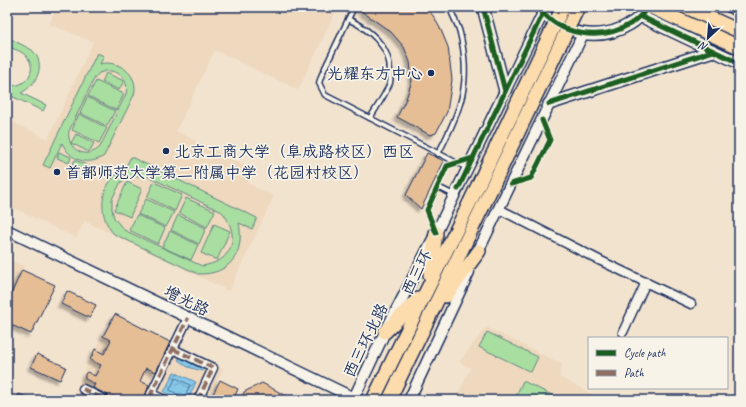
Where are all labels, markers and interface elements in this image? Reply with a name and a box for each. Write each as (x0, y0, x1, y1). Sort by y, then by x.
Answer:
north arrow (688, 18, 728, 58)
text: N (696, 38, 710, 55)
place label: 光耀东方中心 (327, 64, 423, 84)
marker: 光耀东方中心 (426, 68, 436, 78)
place label: 北京工商大学（阜成路校区）西区 (174, 142, 414, 162)
marker: 北京工商大学（阜成路校区）西区 (161, 146, 171, 156)
place label: 首都师范大学第二附属中学（花园村校区） (65, 163, 369, 183)
marker: 首都师范大学第二附属中学（花园村校区） (52, 167, 62, 177)
street label: 西三环 (397, 246, 436, 298)
street label: 增光路 (161, 281, 213, 320)
street label: 西三环北路 (339, 300, 392, 381)
legend (588, 337, 728, 389)
text: Cycle path (624, 345, 666, 361)
text: Path (624, 365, 644, 381)

